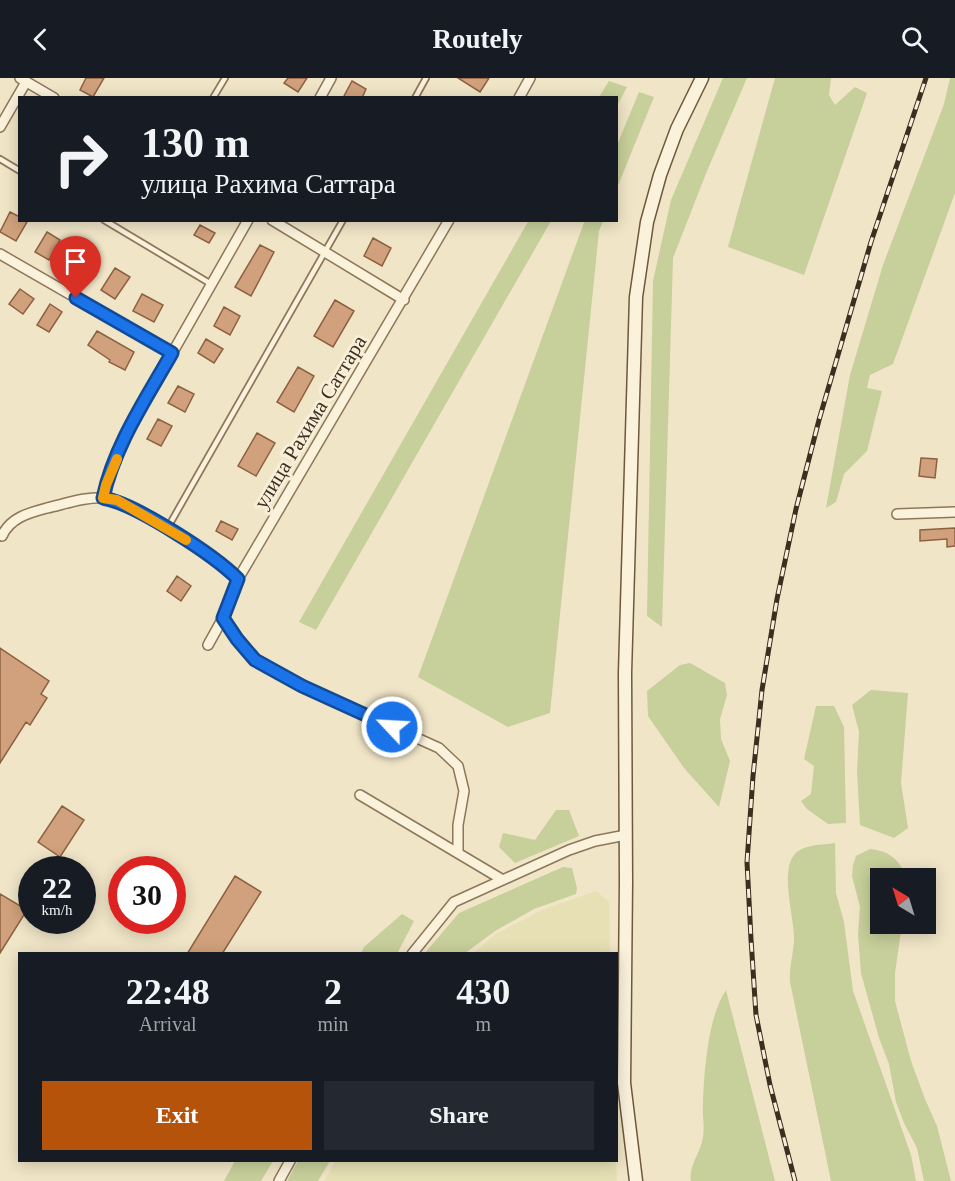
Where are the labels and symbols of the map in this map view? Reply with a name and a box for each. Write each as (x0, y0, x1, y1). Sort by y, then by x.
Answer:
pin (50, 236, 101, 298)
street label: улица Рахима Саттара (249, 330, 372, 513)
position arrow (360, 695, 424, 759)
speed limit sign: 30 (108, 856, 186, 934)
north arrow (870, 868, 936, 934)

